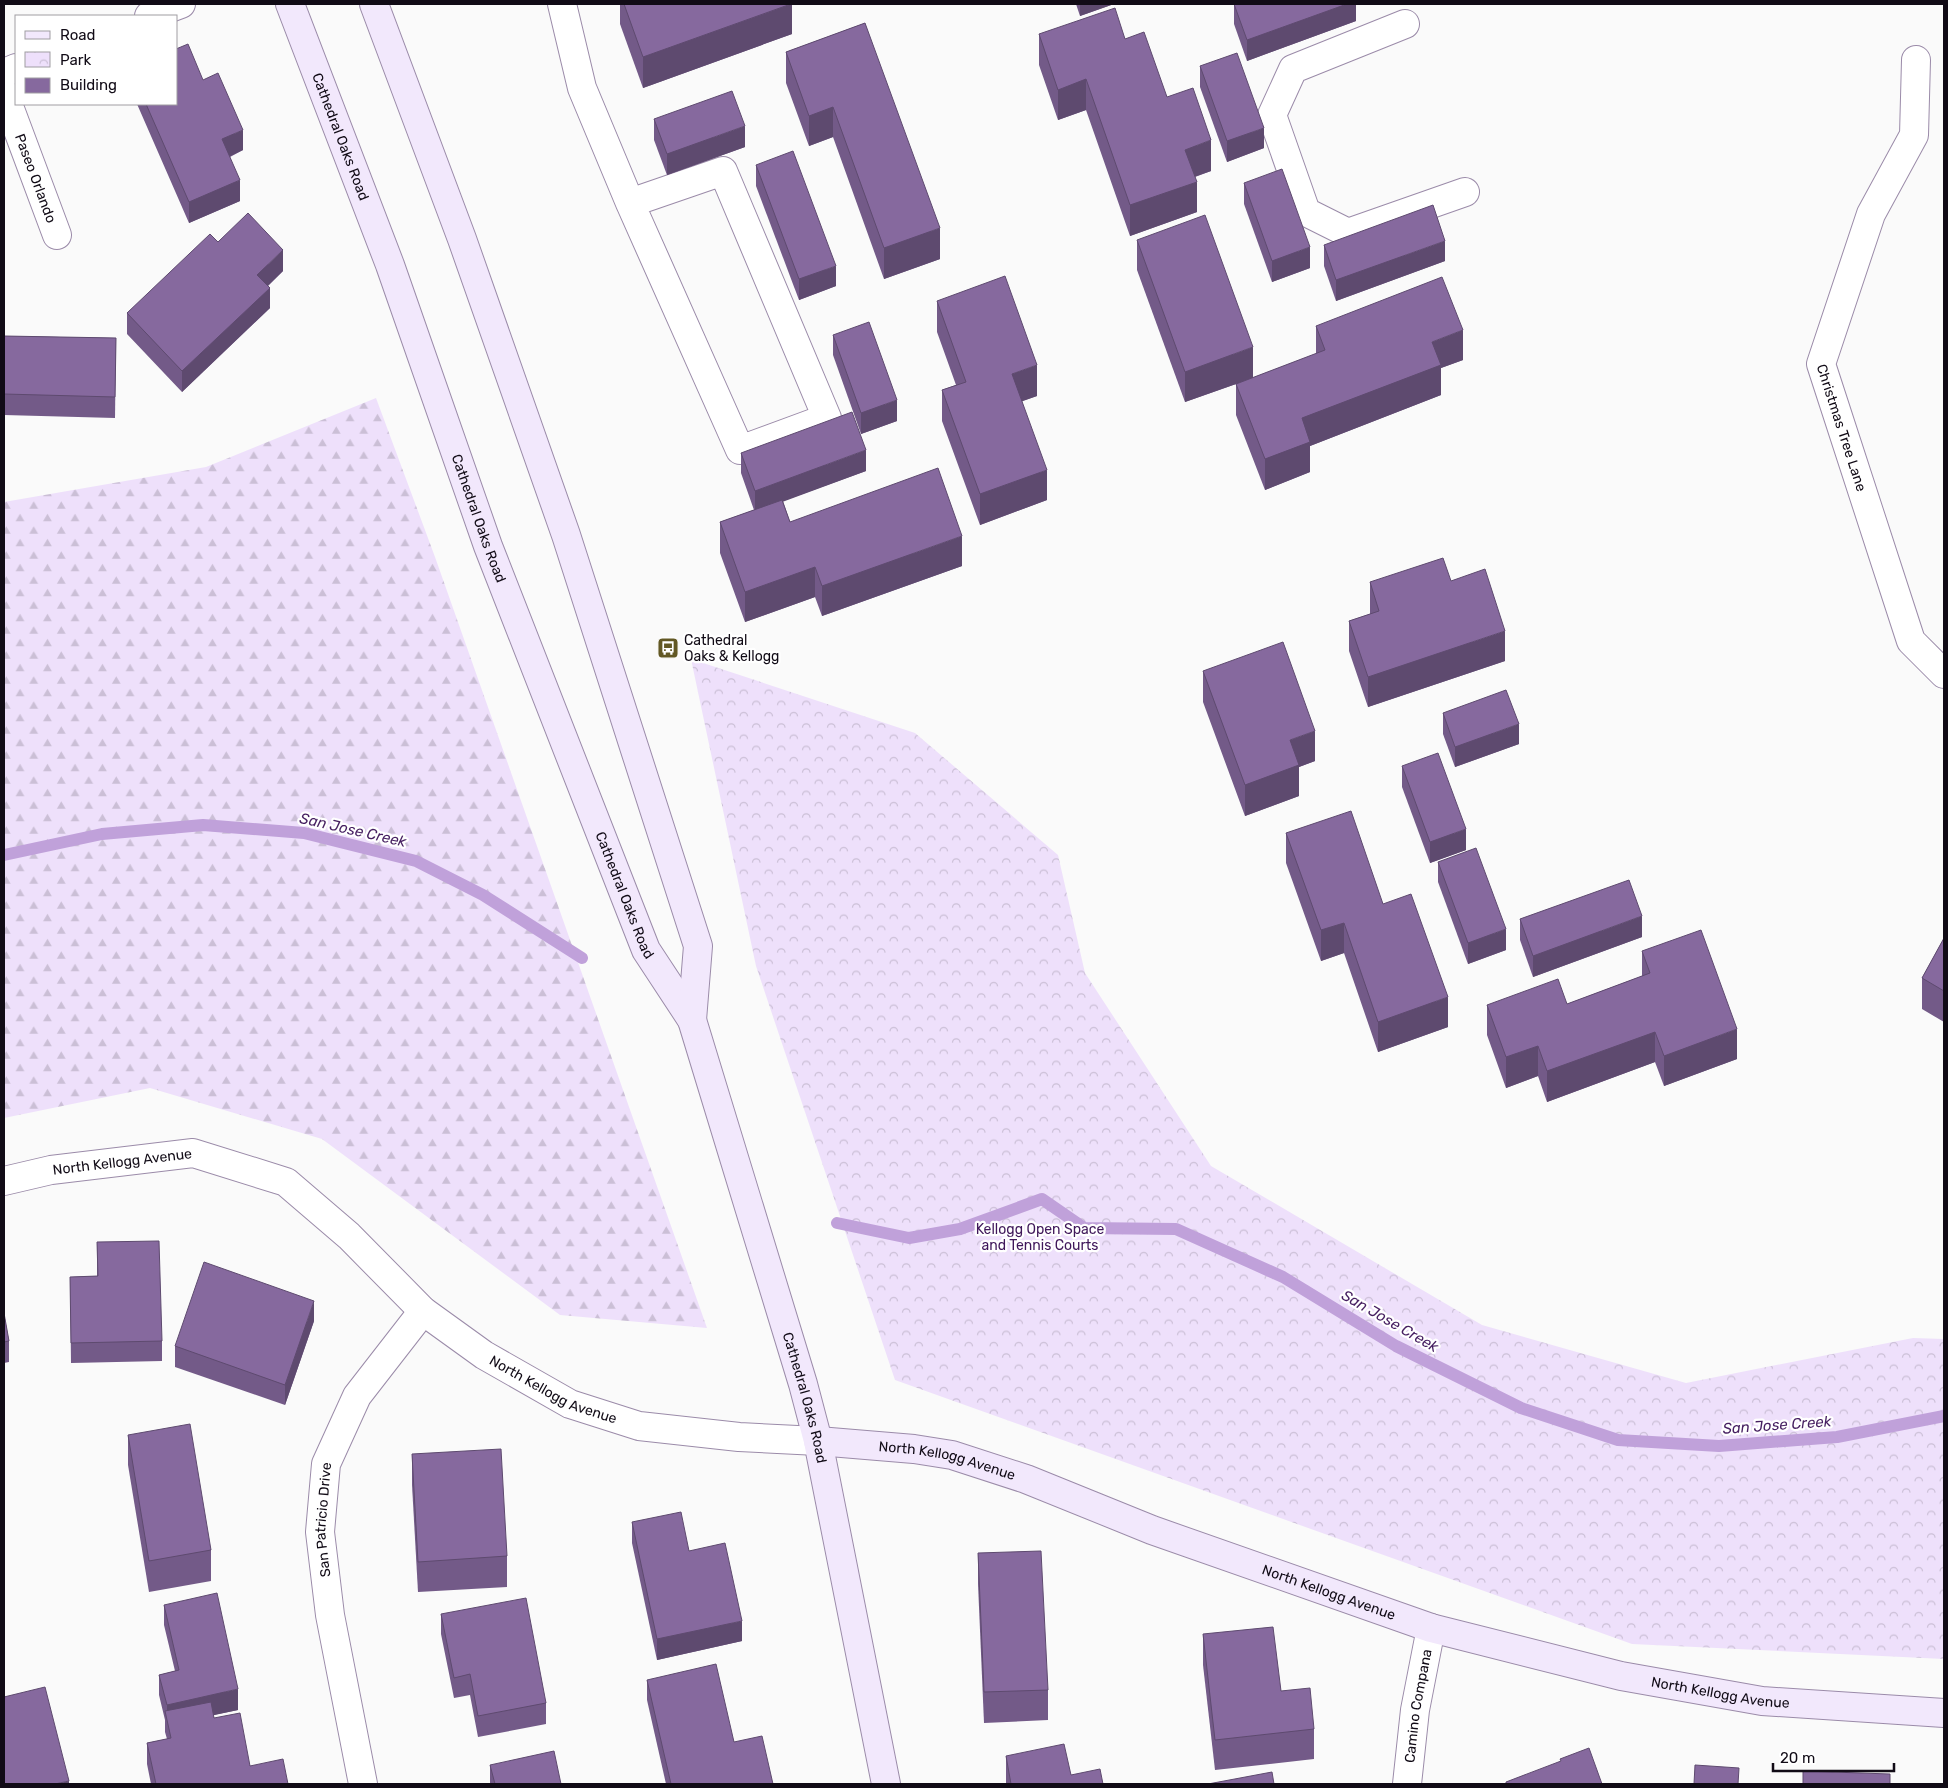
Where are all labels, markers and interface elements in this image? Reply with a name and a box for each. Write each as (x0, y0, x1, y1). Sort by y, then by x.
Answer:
legend (15, 15, 178, 105)
text: Road (60, 26, 96, 44)
text: Park (60, 51, 91, 69)
street label: Cathedral Oaks Road (309, 70, 373, 203)
text: Building (60, 76, 117, 94)
street label: Paseo Orlando (11, 131, 60, 225)
street label: Christmas Tree Lane (1813, 362, 1870, 494)
street label: Cathedral Oaks Road (448, 452, 510, 585)
place label: Cathedral Oaks & Kellogg (684, 632, 779, 665)
bus stop icon: Cathedral Oaks & Kellogg (656, 636, 680, 660)
water label: San Jose Creek (298, 809, 408, 851)
street label: Cathedral Oaks Road (592, 829, 658, 962)
street label: North Kellogg Avenue (52, 1145, 193, 1178)
park label: Kellogg Open Space and Tennis Courts (976, 1221, 1105, 1254)
water label: San Jose Creek (1338, 1286, 1442, 1356)
street label: Cathedral Oaks Road (779, 1330, 831, 1465)
street label: North Kellogg Avenue (486, 1351, 619, 1427)
water label: San Jose Creek (1722, 1412, 1832, 1438)
street label: North Kellogg Avenue (878, 1438, 1018, 1484)
street label: San Patricio Drive (311, 1461, 335, 1578)
street label: North Kellogg Avenue (1260, 1561, 1398, 1623)
street label: Camino Compana (1401, 1647, 1435, 1764)
street label: North Kellogg Avenue (1650, 1673, 1790, 1711)
scale bar (1773, 1740, 1894, 1772)
text: 20 m (1780, 1749, 1815, 1767)

